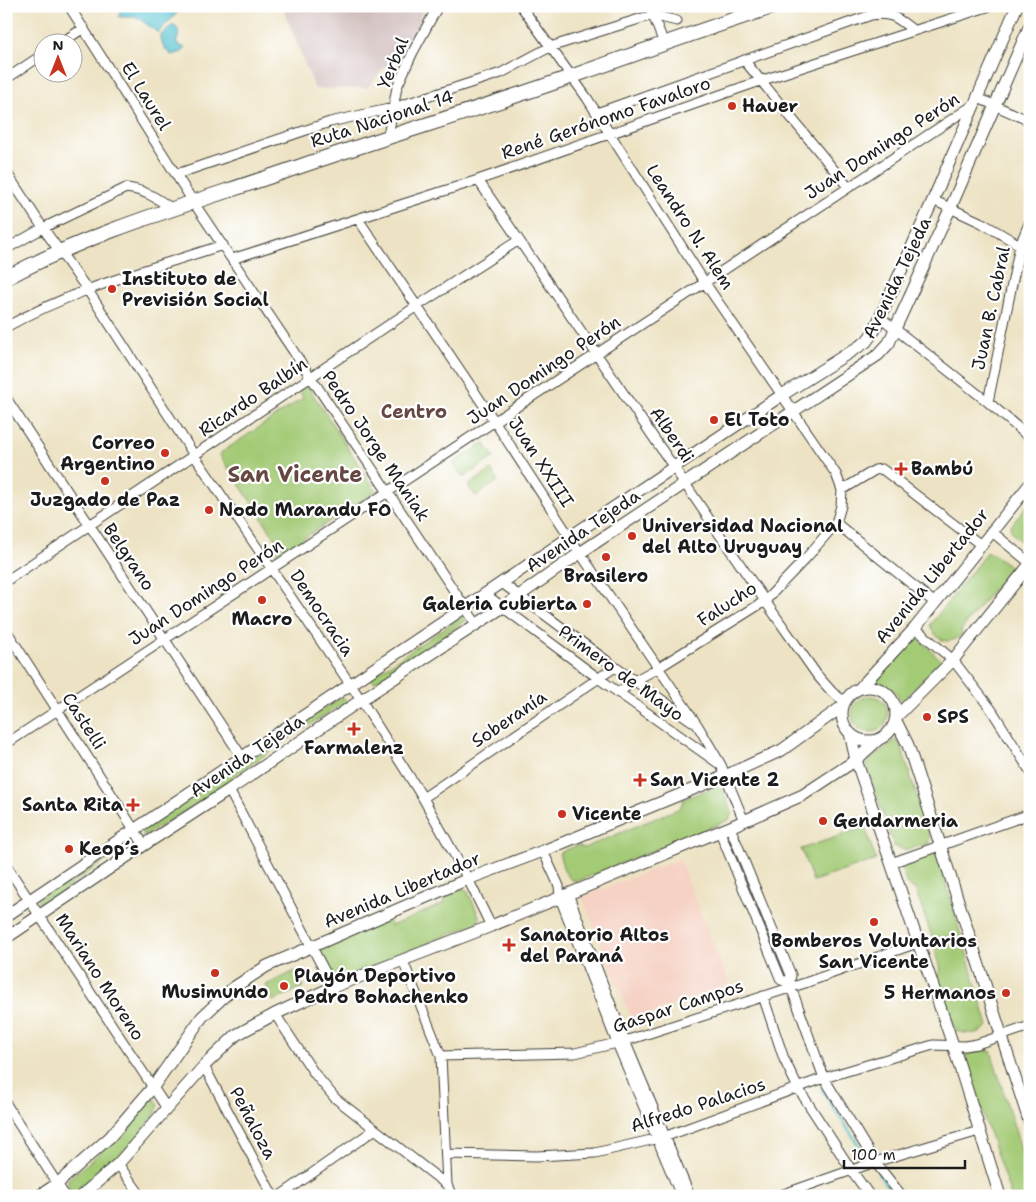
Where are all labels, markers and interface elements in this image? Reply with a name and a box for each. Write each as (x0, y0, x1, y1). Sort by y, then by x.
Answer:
north arrow (32, 32, 82, 82)
street label: Yerbal (372, 33, 414, 92)
text: N (52, 36, 64, 54)
street label: El Laurel (116, 57, 177, 135)
street label: René Gerónomo Favaloro (498, 71, 714, 165)
street label: Ruta Nacional 14 (307, 85, 457, 153)
street label: Juan Domingo Perón (800, 87, 964, 205)
place label: Hauer (742, 94, 799, 118)
marker: Hauer (726, 100, 738, 112)
street label: Leandro N. Alem (640, 160, 740, 294)
street label: Avenida Tejeda (857, 213, 937, 343)
street label: Juan B. Cabral (966, 243, 1016, 372)
place label: Instituto de Previsión Social (122, 267, 269, 312)
marker: Instituto de Previsión Social (106, 283, 118, 295)
street label: Juan Domingo Perón (463, 310, 625, 430)
street label: Ricardo Balbín (194, 352, 312, 442)
street label: Pedro Jorge Maniak (316, 366, 436, 526)
district label: Centro (381, 399, 447, 424)
street label: Alberdi (644, 402, 700, 468)
place label: El Toto (724, 408, 789, 432)
street label: Juan XXIII (503, 412, 579, 512)
marker: El Toto (708, 414, 720, 426)
place label: Correo Argentino (60, 431, 155, 476)
marker: Correo Argentino (159, 447, 171, 459)
place label: Bambú (911, 457, 974, 481)
district label: San Vicente (228, 460, 362, 489)
marker: Bambú (895, 463, 907, 475)
marker: Juzgado de Paz (99, 475, 111, 487)
street label: Avenida Tejeda (521, 484, 645, 578)
place label: Juzgado de Paz (30, 488, 180, 512)
place label: Nodo Marandu FO (219, 498, 391, 522)
street label: Avenida Libertador (870, 503, 994, 649)
marker: Nodo Marandu FO (203, 504, 215, 516)
place label: Universidad Nacional del Alto Uruguay (642, 514, 843, 559)
street label: Belgrano (98, 519, 160, 595)
marker: Universidad Nacional del Alto Uruguay (626, 530, 638, 542)
street label: Juan Domingo Perón (124, 533, 288, 651)
marker: Brasilero (600, 551, 612, 563)
place label: Brasilero (564, 564, 648, 588)
street label: Democracia (284, 565, 360, 661)
street label: Falucho (693, 576, 761, 632)
place label: Galeria cubierta (422, 592, 578, 616)
marker: Macro (256, 594, 268, 606)
marker: Galeria cubierta (581, 598, 593, 610)
place label: Macro (231, 607, 293, 631)
street label: Primero de Mayo (553, 619, 689, 727)
street label: Soberanía (467, 685, 551, 753)
street label: Castelli (57, 688, 111, 754)
place label: SPS (937, 705, 969, 729)
street label: Avenida Tejeda (185, 709, 309, 803)
marker: SPS (921, 711, 933, 723)
marker: Farmalenz (348, 723, 360, 735)
place label: Farmalenz (304, 736, 404, 760)
place label: San Vicente 2 (650, 768, 780, 792)
marker: San Vicente 2 (634, 774, 646, 786)
place label: Santa Rita (22, 793, 124, 817)
marker: Santa Rita (127, 799, 139, 811)
place label: Vicente (572, 802, 642, 826)
marker: Vicente (556, 808, 568, 820)
place label: Gendarmeria (833, 809, 959, 833)
marker: Gendarmeria (817, 815, 829, 827)
place label: Keop´s (79, 837, 139, 861)
marker: Keop´s (63, 843, 75, 855)
street label: Avenida Libertador (320, 846, 484, 934)
street label: Mariano Moreno (50, 909, 150, 1045)
marker: Bomberos Voluntarios San Vicente (868, 916, 880, 928)
place label: Sanatorio Altos del Paraná (520, 923, 669, 968)
place label: Bomberos Voluntarios San Vicente (771, 929, 977, 974)
marker: Sanatorio Altos del Paraná (502, 938, 516, 952)
place label: Playón Deportivo Pedro Bohachenko (294, 964, 468, 1009)
marker: Musimundo (209, 967, 221, 979)
street label: Gaspar Campos (609, 974, 747, 1038)
place label: Musimundo (161, 980, 269, 1004)
marker: Playón Deportivo Pedro Bohachenko (278, 980, 290, 992)
place label: 5 Hermanos (884, 981, 996, 1005)
marker: 5 Hermanos (1000, 987, 1012, 999)
street label: Alfredo Palacios (627, 1072, 769, 1138)
street label: Peñaloza (224, 1083, 282, 1163)
scale bar (844, 1137, 965, 1169)
text: 100 m (851, 1145, 896, 1165)

